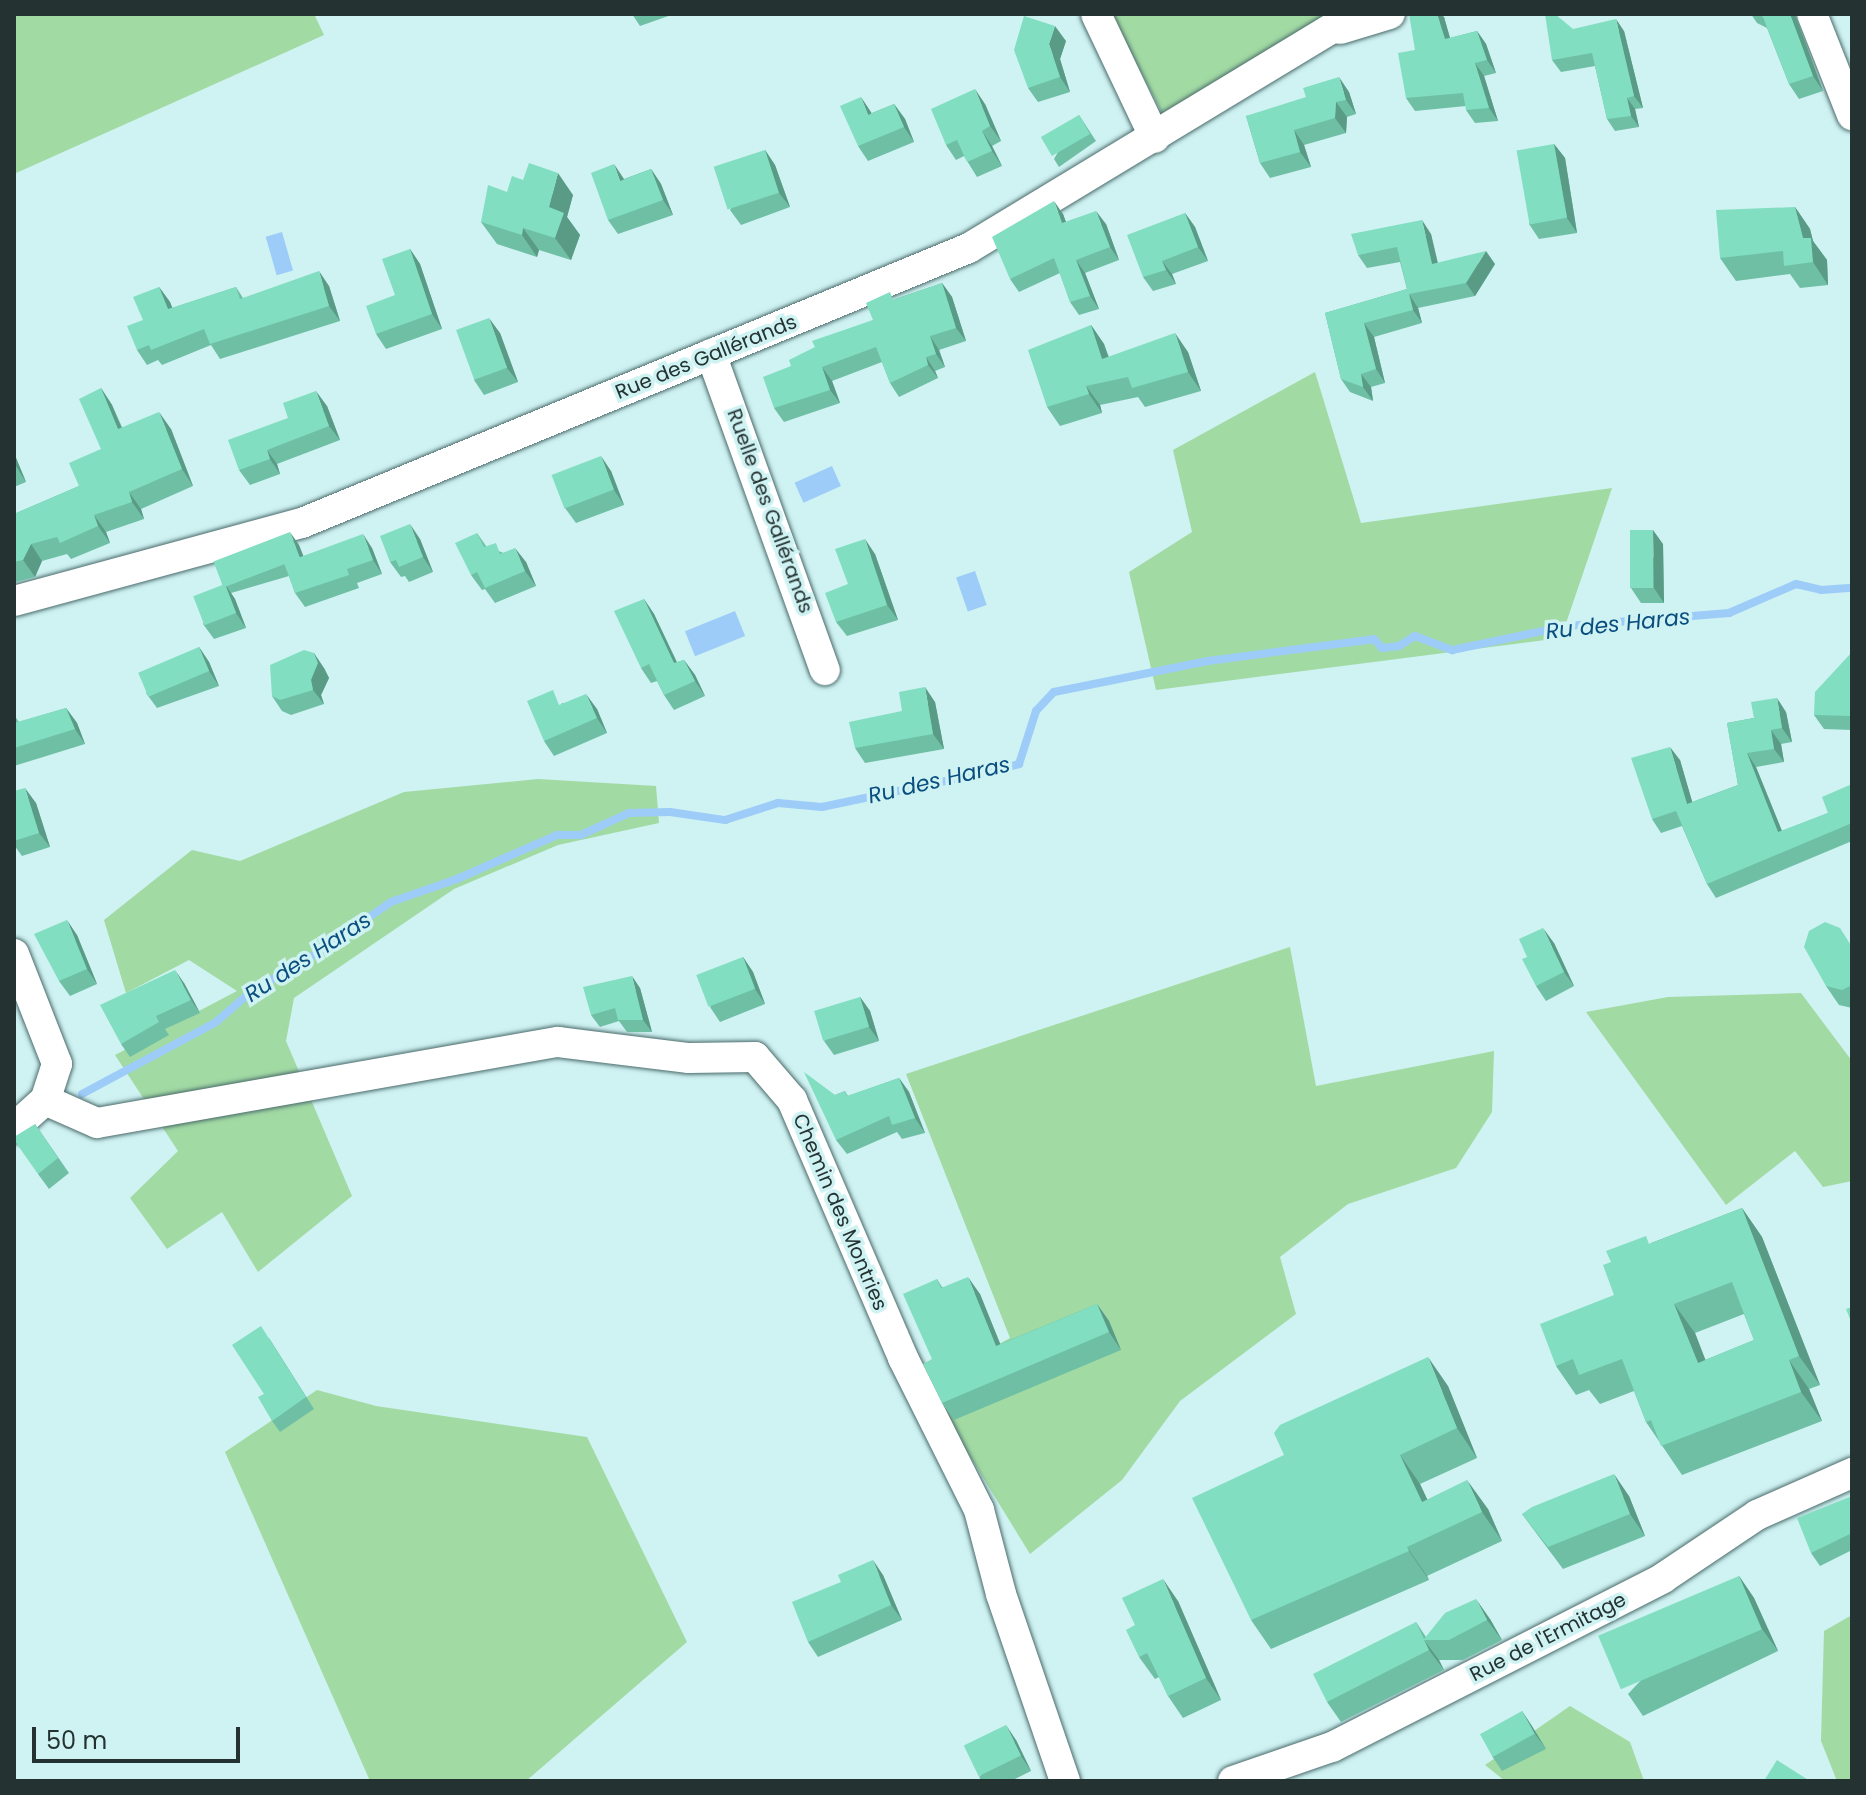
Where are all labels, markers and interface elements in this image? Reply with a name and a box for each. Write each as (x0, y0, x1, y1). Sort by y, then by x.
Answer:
street label: Rue des Gallérands (612, 310, 800, 404)
street label: Ruelle des Gallérands (722, 406, 818, 616)
water label: Ru des Haras (1544, 603, 1692, 645)
water label: Ru des Haras (865, 751, 1013, 809)
water label: Ru des Haras (240, 906, 376, 1008)
street label: Chemin des Montries (788, 1110, 892, 1314)
street label: Rue de l'Ermitage (1466, 1587, 1630, 1687)
scale bar (36, 1711, 244, 1761)
text: 50 m (46, 1724, 107, 1757)

